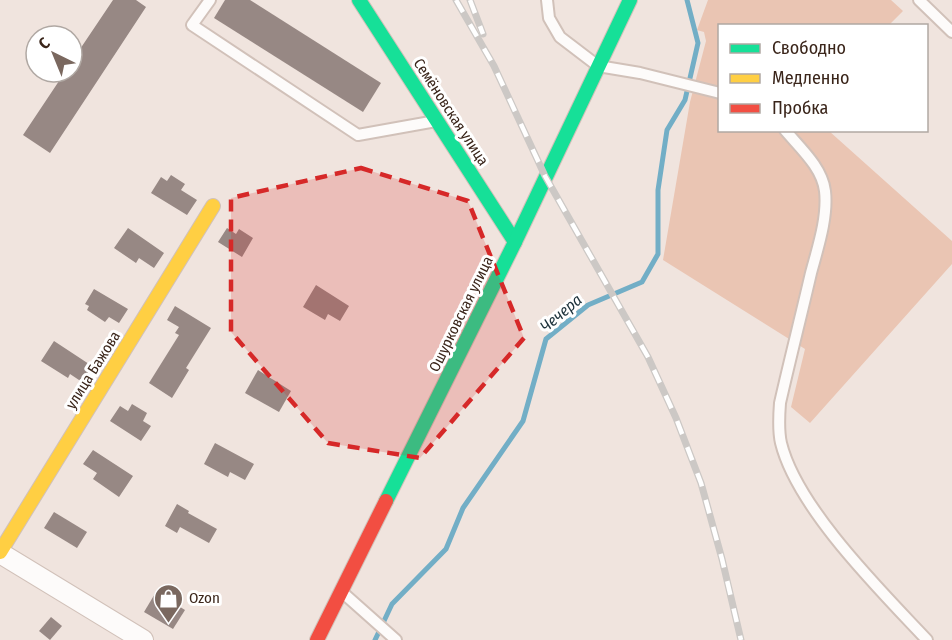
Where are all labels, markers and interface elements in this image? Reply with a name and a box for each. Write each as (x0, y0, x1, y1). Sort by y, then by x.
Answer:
north arrow (24, 24, 84, 84)
legend (718, 24, 928, 132)
text: С (35, 33, 54, 53)
text: Свободно (772, 37, 846, 59)
street label: Семёновская улица (410, 55, 492, 169)
text: Медленно (772, 67, 850, 89)
text: Пробка (772, 97, 828, 119)
street label: Ошурковская улица (425, 253, 497, 375)
water label: Чечера (536, 290, 586, 336)
street label: улица Бажова (62, 328, 124, 412)
shop icon: Ozon (152, 582, 184, 624)
place label: Ozon (189, 589, 220, 607)

